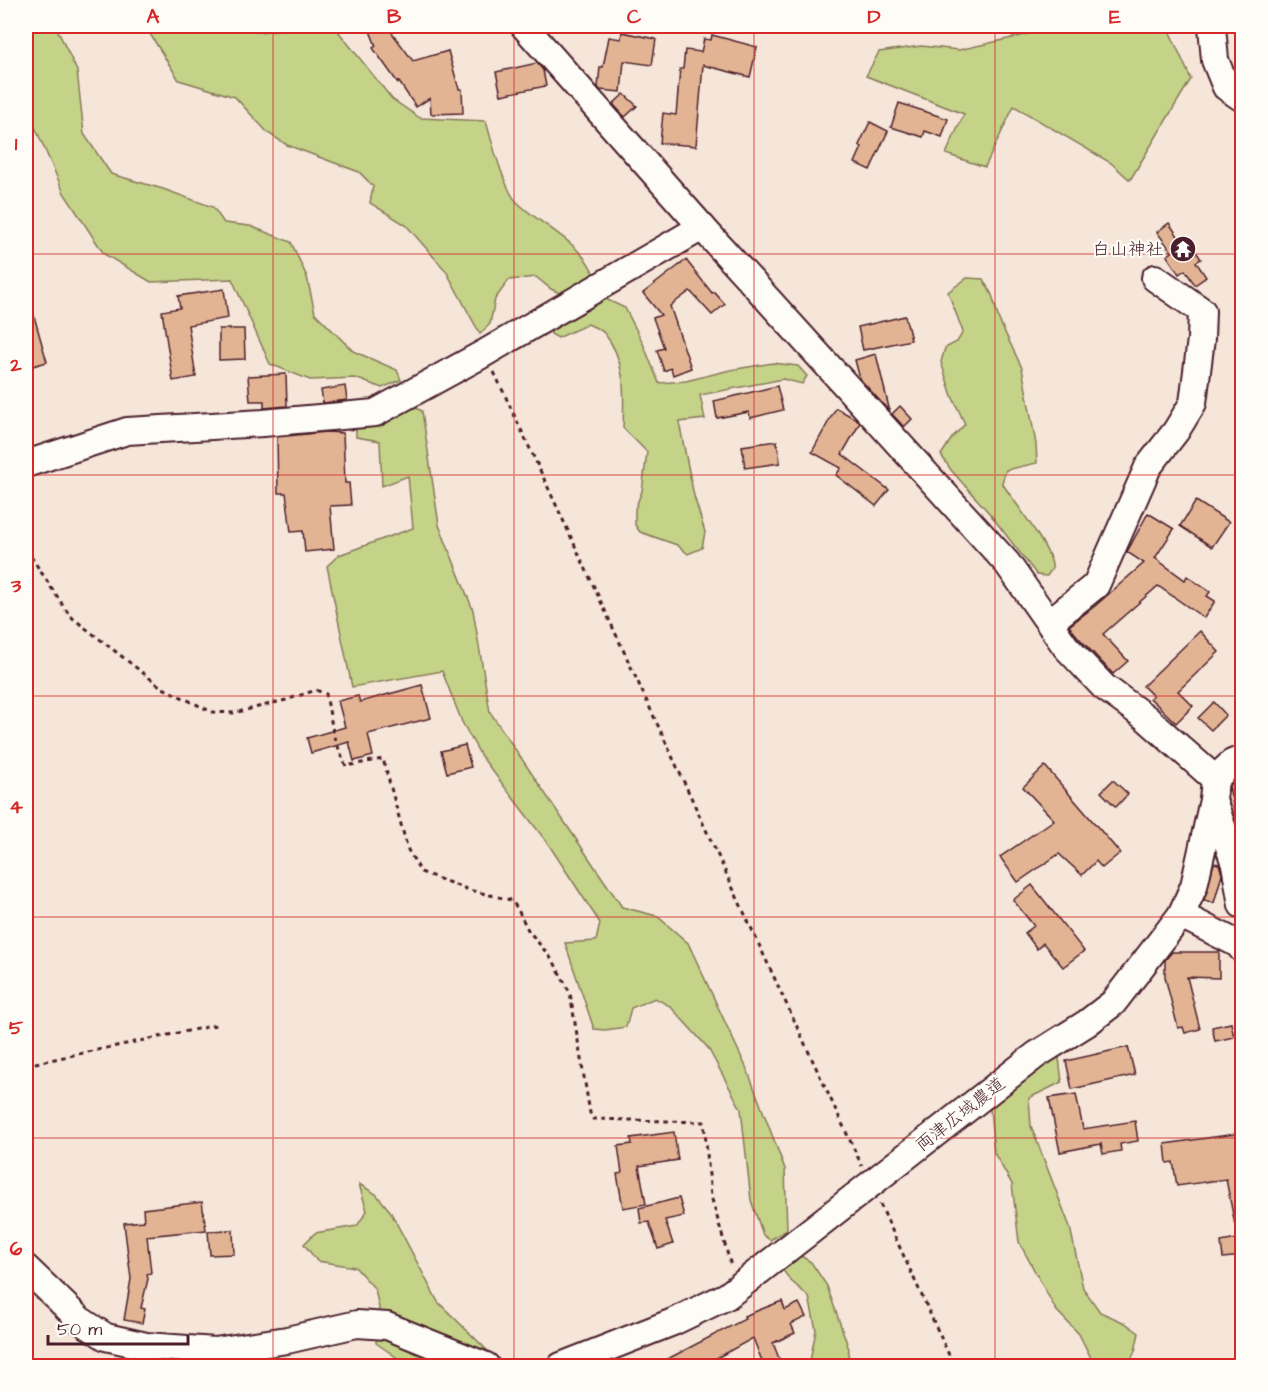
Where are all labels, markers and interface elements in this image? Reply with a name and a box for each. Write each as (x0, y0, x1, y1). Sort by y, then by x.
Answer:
text: A (147, 3, 160, 31)
text: B (387, 3, 402, 31)
text: C (627, 3, 642, 31)
text: D (868, 3, 881, 31)
text: E (1109, 3, 1121, 31)
text: 1 (15, 130, 18, 158)
temple icon: 白山神社 (1168, 234, 1198, 264)
place label: 白山神社 (1092, 237, 1164, 262)
text: 2 (9, 351, 22, 379)
text: 3 (10, 572, 22, 600)
text: 4 (9, 793, 23, 821)
text: 5 (9, 1014, 24, 1042)
street label: 両津広域農道 (910, 1071, 1011, 1157)
text: 6 (10, 1235, 23, 1263)
scale bar (48, 1308, 188, 1346)
text: 50 m (57, 1317, 102, 1342)

